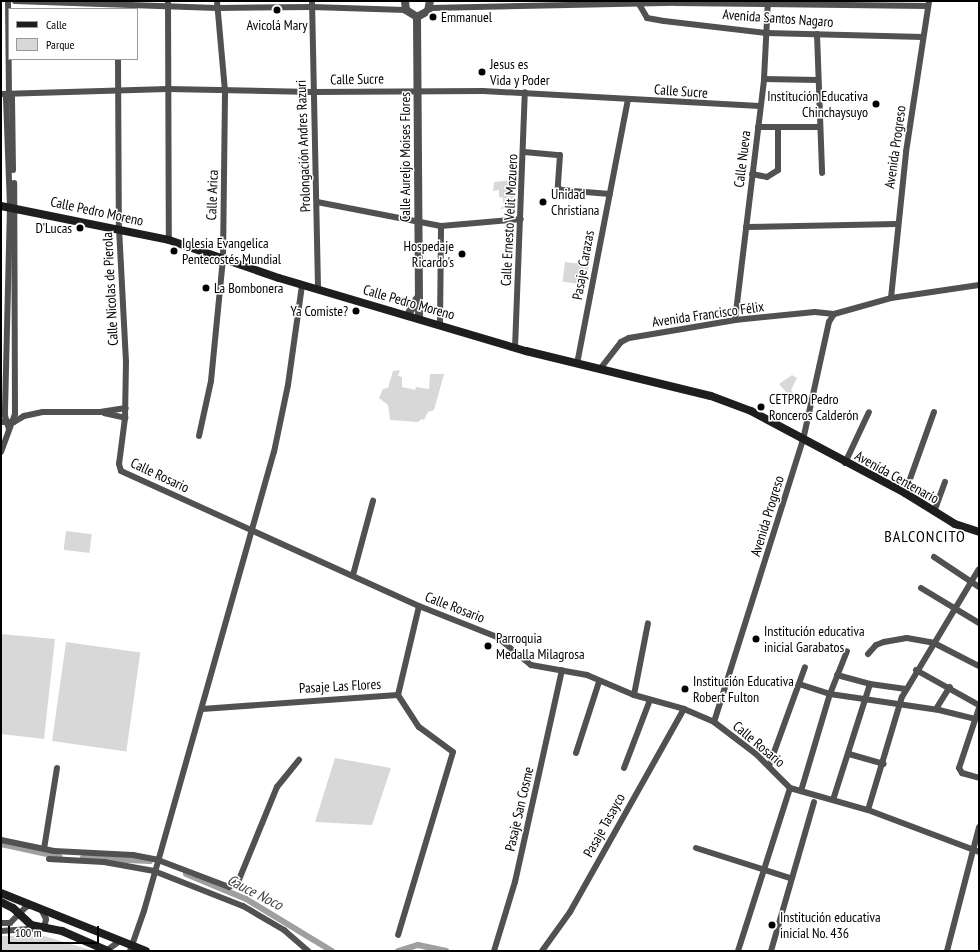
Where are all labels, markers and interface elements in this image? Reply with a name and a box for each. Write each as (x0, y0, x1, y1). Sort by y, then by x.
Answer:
marker: Avicolá Mary (272, 5, 282, 15)
street label: Avenida Santos Nagaro (722, 6, 834, 30)
legend (8, 8, 138, 60)
place label: Emmanuel (441, 9, 492, 25)
marker: Emmanuel (428, 12, 438, 22)
text: Calle (46, 17, 67, 32)
place label: Avicolá Mary (247, 17, 307, 33)
text: Parque (46, 37, 75, 52)
place label: Jesus es Vida y Poder (490, 56, 550, 88)
marker: Jesus es Vida y Poder (477, 67, 487, 77)
street label: Calle Sucre (330, 70, 384, 88)
street label: Prolongación Andres Razuri (292, 79, 314, 213)
street label: Calle Sucre (654, 81, 708, 101)
place label: Institución Educativa Chinchaysuyo (767, 88, 868, 120)
street label: Calle Aureljo Moises Flores (397, 92, 413, 222)
marker: Institución Educativa Chinchaysuyo (871, 99, 881, 109)
street label: Avenida Progreso (881, 104, 909, 190)
street label: Calle Nueva (730, 130, 754, 188)
street label: Calle Ernesto Velit Mozuero (497, 153, 521, 287)
street label: Calle Arica (203, 169, 221, 221)
place label: Unidad Christiana (551, 186, 599, 218)
street label: Calle Pedro Moreno (49, 193, 145, 229)
marker: Unidad Christiana (538, 197, 548, 207)
place label: D'Lucas (36, 220, 72, 236)
marker: D'Lucas (75, 223, 85, 233)
street label: Pasaje Carazas (569, 229, 597, 301)
street label: Calle Nicolas de Pierola (99, 232, 121, 346)
place label: Iglesia Evangelica Pentecostés Mundial (182, 235, 281, 268)
place label: Hospedaje Ricardo's (403, 238, 454, 270)
marker: Iglesia Evangelica Pentecostés Mundial (169, 246, 179, 256)
marker: Hospedaje Ricardo's (457, 249, 467, 259)
place label: La Bombonera (214, 280, 283, 296)
street label: Calle Pedro Moreno (361, 281, 457, 323)
marker: La Bombonera (201, 283, 211, 293)
street label: Avenida Francisco Félix (651, 298, 765, 330)
place label: Ya Comiste? (290, 303, 348, 319)
marker: Ya Comiste? (351, 306, 361, 316)
place label: CETPRO Pedro Ronceros Calderón (769, 391, 858, 424)
marker: CETPRO Pedro Ronceros Calderón (756, 402, 766, 412)
street label: Avenida Centenario (852, 447, 942, 507)
street label: Calle Rosario (128, 454, 192, 496)
street label: Avenida Progreso (747, 474, 787, 558)
district label: BALCONCITO (884, 526, 966, 546)
street label: Calle Rosario (423, 588, 487, 626)
place label: Institución educativa inicial Garabatos (764, 623, 865, 656)
place label: Parroquia Medalla Milagrosa (496, 630, 585, 662)
marker: Institución educativa inicial Garabatos (751, 634, 761, 644)
marker: Parroquia Medalla Milagrosa (483, 641, 493, 651)
place label: Institución Educativa Robert Fulton (693, 673, 794, 706)
street label: Pasaje Las Flores (299, 675, 381, 697)
marker: Institución Educativa Robert Fulton (680, 684, 690, 694)
street label: Calle Rosario (730, 717, 788, 771)
street label: Pasaje San Cosme (501, 765, 537, 853)
street label: Pasaje Tasayco (580, 790, 628, 860)
water label: Cauce Noco (224, 870, 286, 914)
place label: Institución educativa inicial No. 436 (780, 909, 881, 942)
scale bar (10, 918, 101, 944)
marker: Institución educativa inicial No. 436 (767, 920, 777, 930)
text: 100 m (15, 925, 42, 940)

